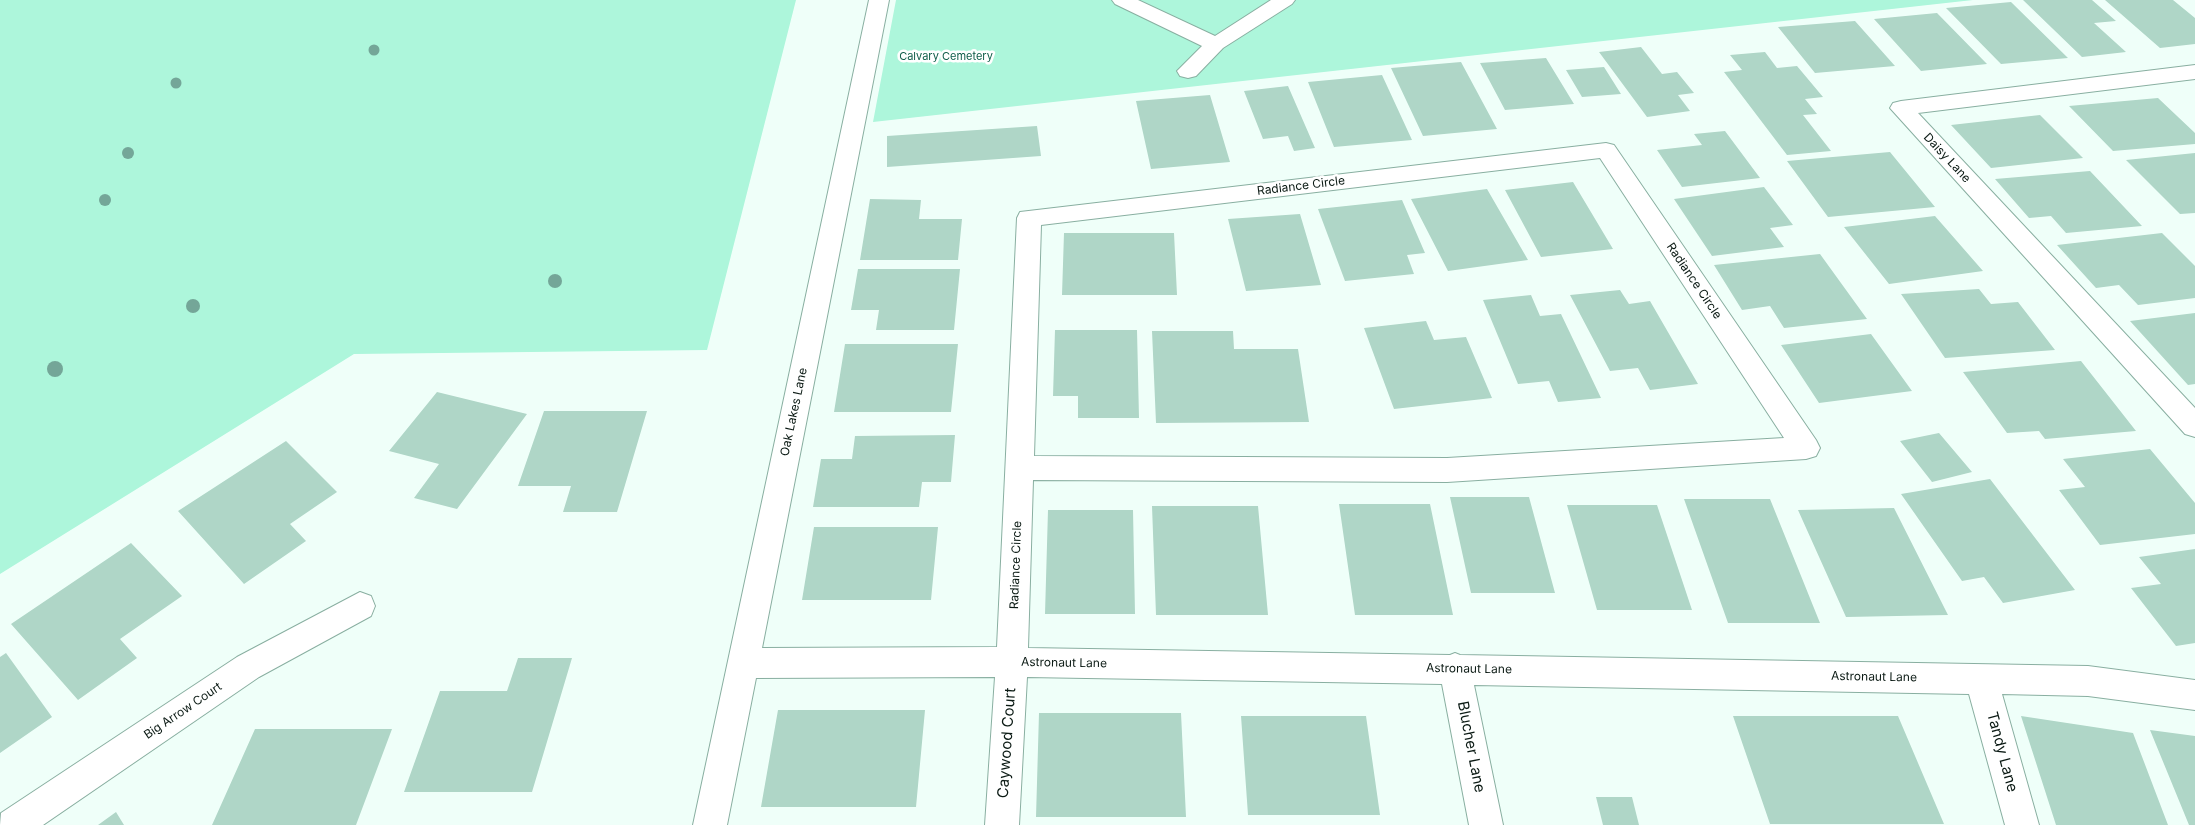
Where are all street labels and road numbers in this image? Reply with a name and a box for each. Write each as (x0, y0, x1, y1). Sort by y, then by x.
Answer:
street label: Daisy Lane (1920, 130, 1974, 186)
street label: Radiance Circle (1256, 173, 1346, 199)
street label: Radiance Circle (1663, 240, 1725, 322)
street label: Oak Lakes Lane (778, 366, 810, 458)
street label: Radiance Circle (1007, 521, 1025, 609)
street label: Astronaut Lane (1021, 655, 1107, 671)
street label: Astronaut Lane (1426, 661, 1512, 677)
street label: Astronaut Lane (1831, 669, 1917, 685)
street label: Big Arrow Court (141, 680, 225, 742)
street label: Caywood Court (994, 687, 1020, 799)
street label: Blucher Lane (1453, 700, 1489, 794)
street label: Tandy Lane (1983, 710, 2021, 794)

